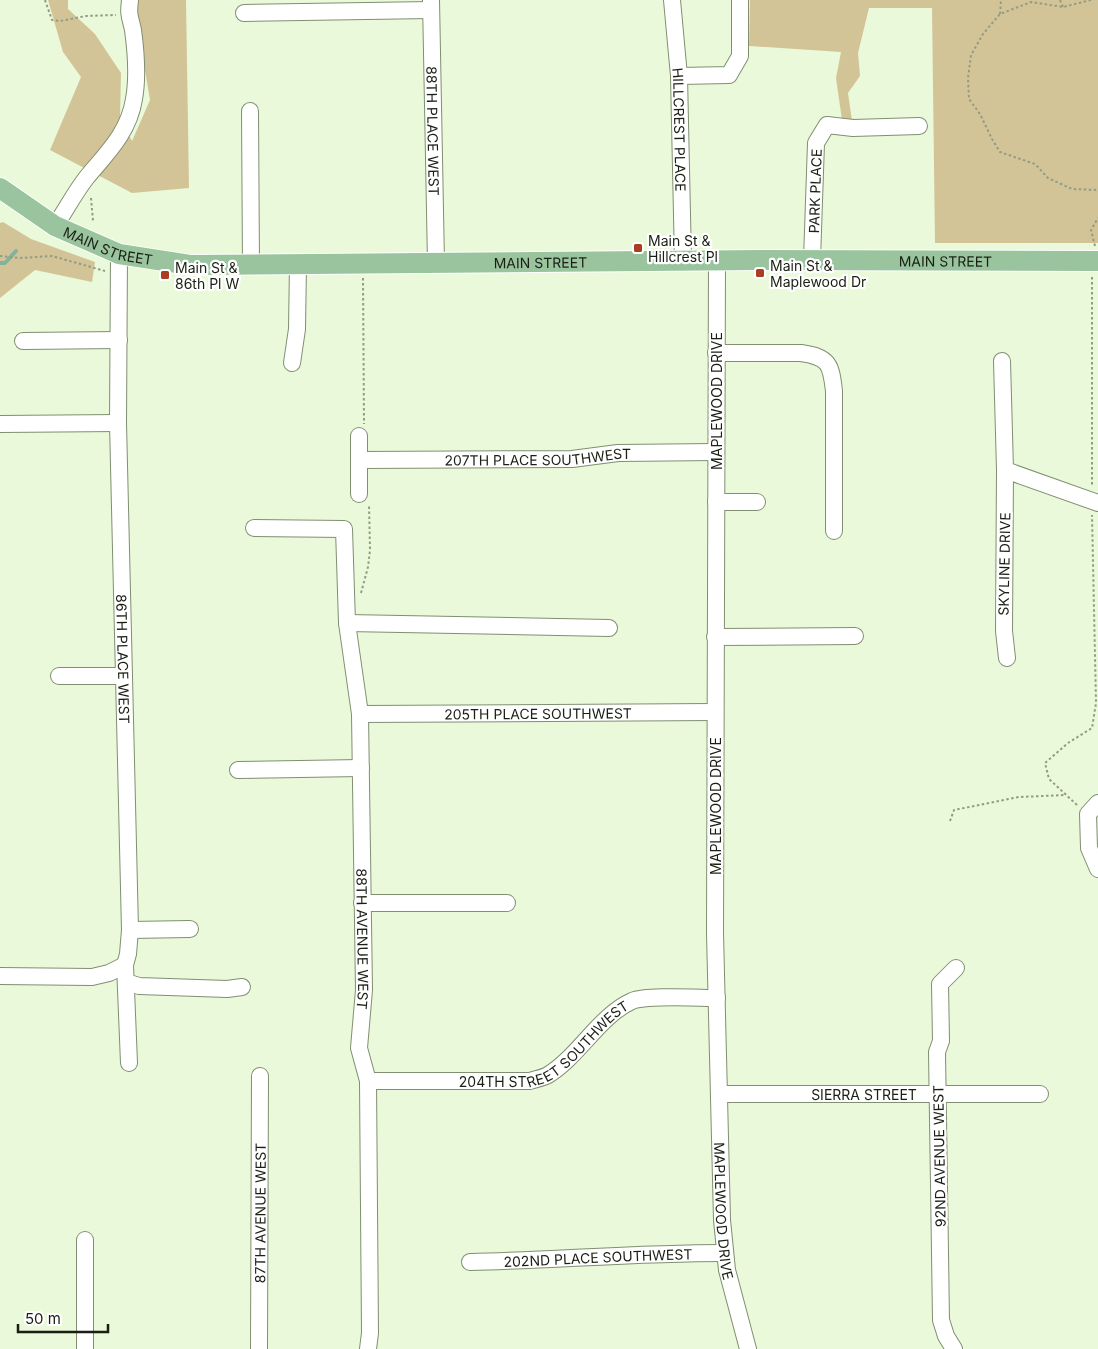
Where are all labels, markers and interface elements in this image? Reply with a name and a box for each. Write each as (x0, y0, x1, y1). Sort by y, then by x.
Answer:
street label: 88TH PLACE WEST (424, 66, 443, 196)
street label: HILLCREST PLACE (670, 67, 690, 192)
street label: PARK PLACE (804, 148, 824, 234)
street label: MAIN STREET (61, 222, 154, 268)
place label: Main St & Hillcrest Pl (648, 232, 718, 265)
marker: Main St & Hillcrest Pl (632, 242, 644, 254)
street label: MAIN STREET (899, 252, 992, 269)
street label: MAIN STREET (494, 253, 587, 271)
place label: Main St & Maplewood Dr (770, 257, 866, 290)
place label: Main St & 86th Pl W (175, 259, 239, 292)
marker: Main St & Maplewood Dr (754, 267, 766, 279)
marker: Main St & 86th Pl W (159, 269, 171, 281)
street label: MAPLEWOOD DRIVE (708, 332, 725, 470)
street label: 207TH PLACE SOUTHWEST (444, 444, 631, 468)
street label: SKYLINE DRIVE (995, 512, 1013, 616)
street label: 86TH PLACE WEST (114, 594, 134, 724)
street label: 205TH PLACE SOUTHWEST (444, 704, 632, 722)
street label: MAPLEWOOD DRIVE (707, 737, 724, 875)
street label: 88TH AVENUE WEST (354, 868, 373, 1010)
street label: 204TH STREET SOUTHWEST (459, 996, 631, 1090)
street label: 92ND AVENUE WEST (929, 1085, 949, 1227)
street label: SIERRA STREET (811, 1086, 917, 1103)
street label: MAPLEWOOD DRIVE (712, 1142, 738, 1281)
street label: 87TH AVENUE WEST (251, 1143, 268, 1283)
street label: 202ND PLACE SOUTHWEST (503, 1245, 692, 1269)
scale bar (18, 1302, 108, 1334)
text: 50 m (25, 1309, 61, 1328)

